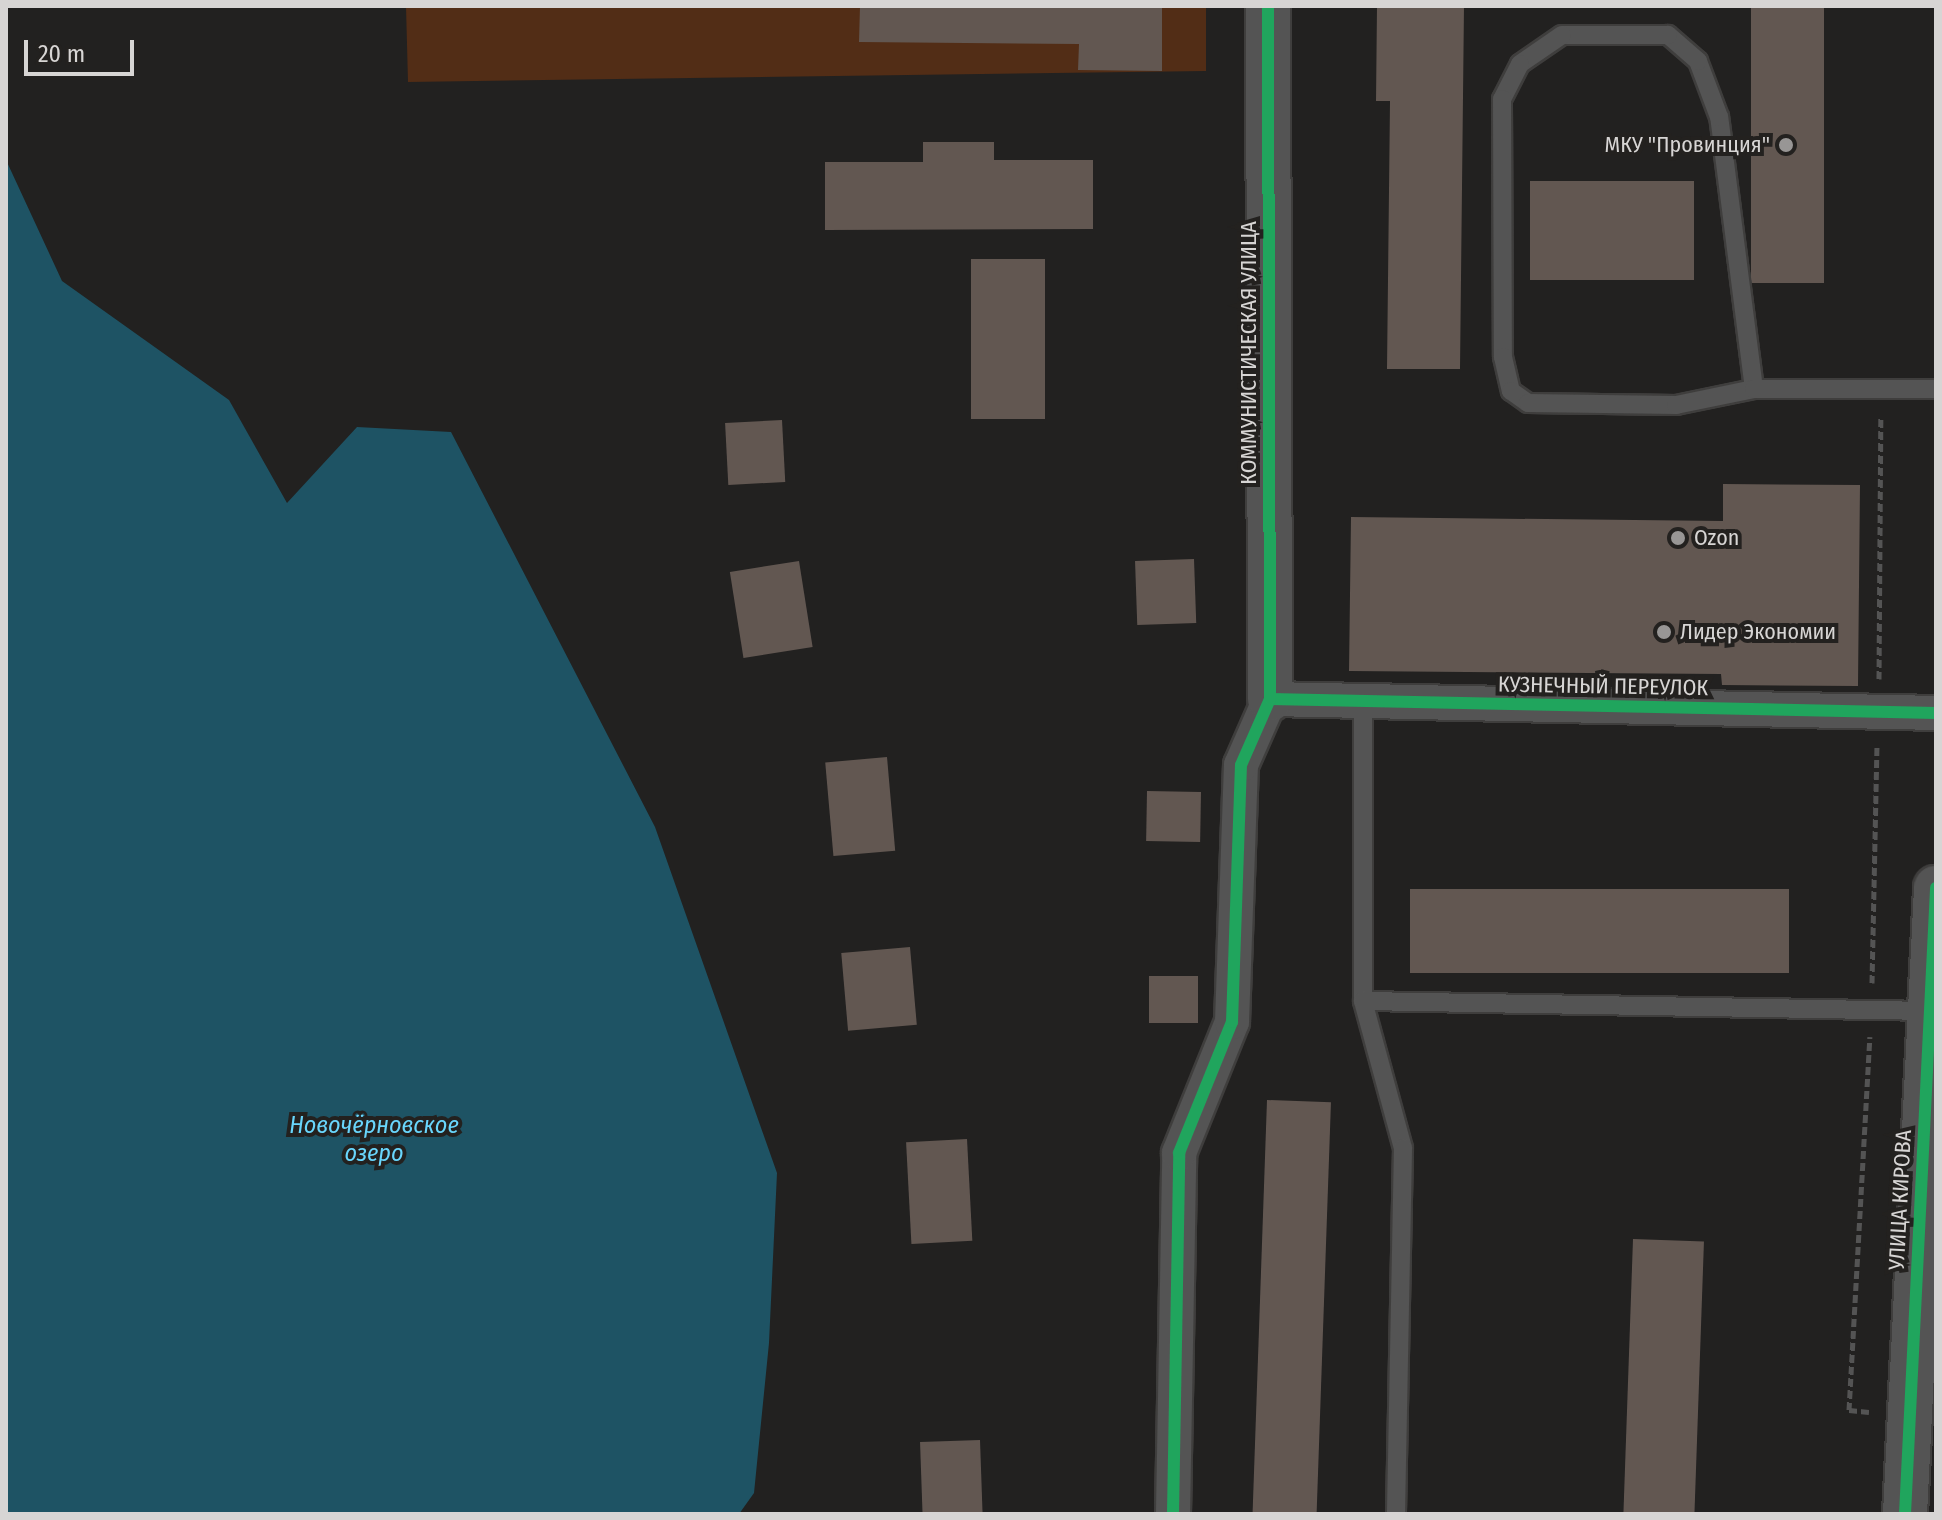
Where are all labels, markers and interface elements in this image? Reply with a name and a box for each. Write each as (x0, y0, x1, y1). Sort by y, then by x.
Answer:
scale bar (28, 24, 138, 74)
text: 20 m (38, 40, 85, 68)
place label: МКУ "Провинция" (1605, 132, 1770, 158)
marker: МКУ "Провинция" (1777, 136, 1795, 154)
street label: КОММУНИСТИЧЕСКАЯ УЛИЦА (1236, 221, 1262, 485)
place label: Ozon (1694, 525, 1739, 551)
marker: Ozon (1669, 529, 1687, 547)
place label: Лидер Экономии (1680, 619, 1836, 645)
marker: Лидер Экономии (1655, 623, 1673, 641)
street label: КУЗНЕЧНЫЙ ПЕРЕУЛОК (1498, 671, 1708, 701)
water label: Новочёрновское озеро (289, 1112, 459, 1168)
street label: УЛИЦА КИРОВА (1883, 1129, 1917, 1271)

